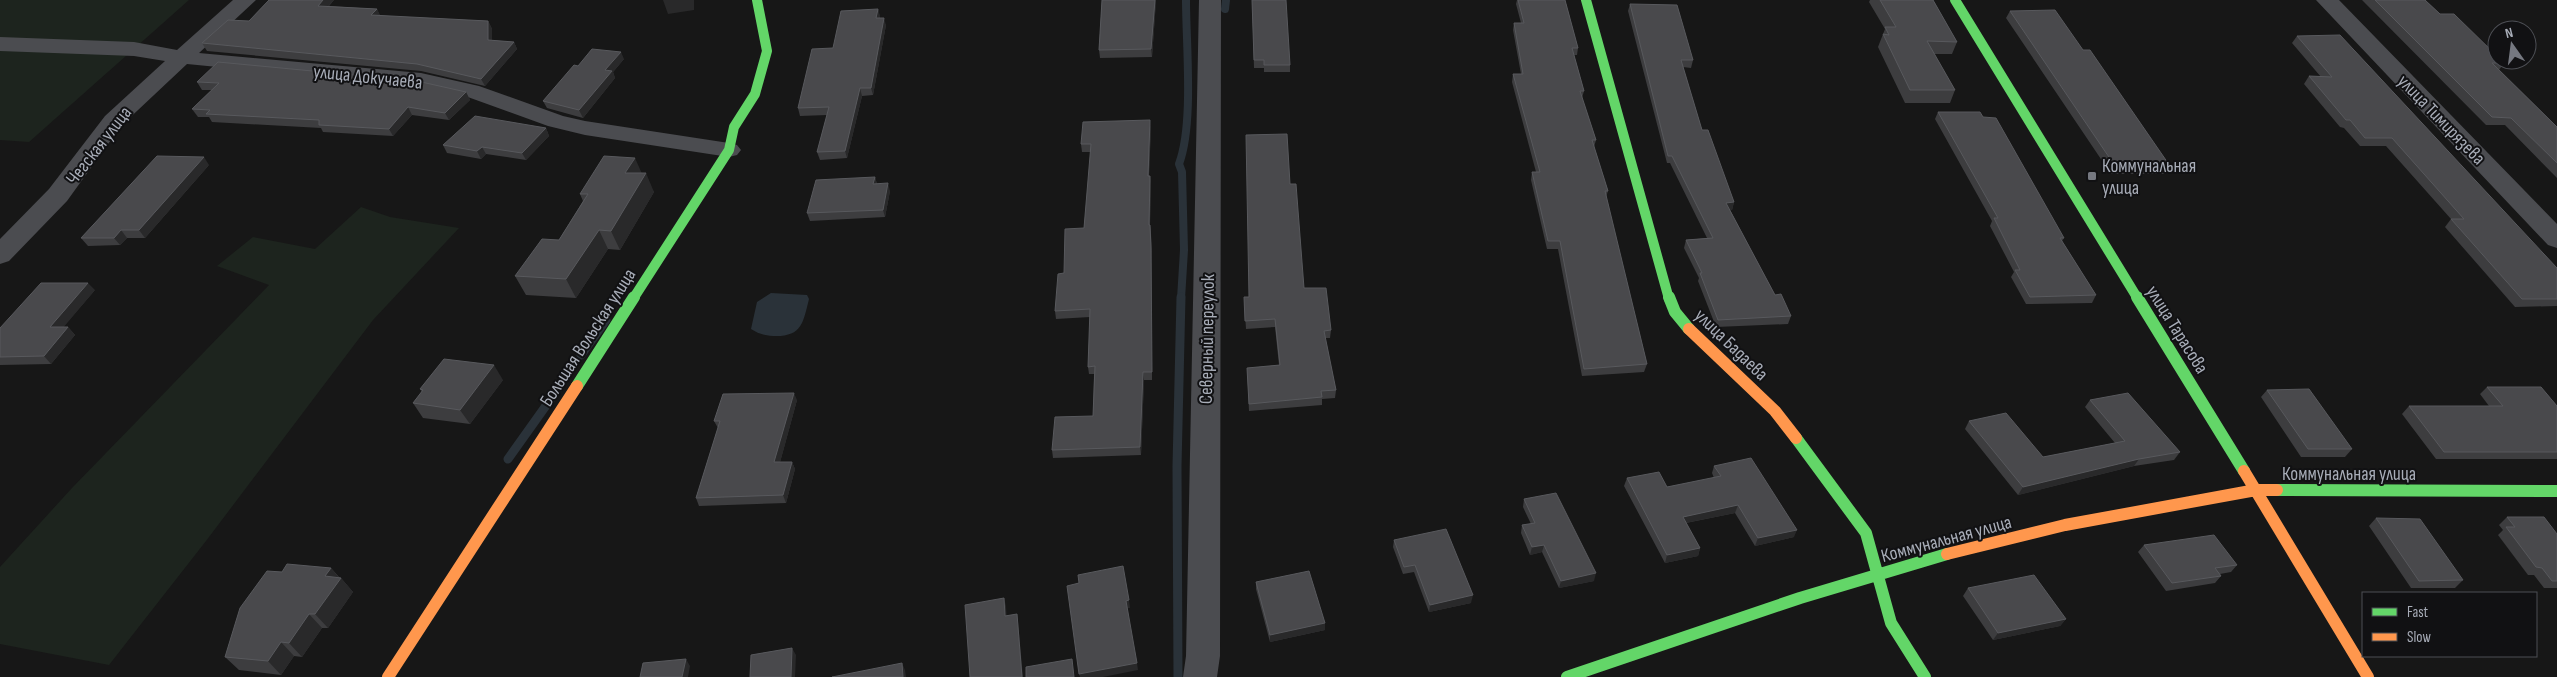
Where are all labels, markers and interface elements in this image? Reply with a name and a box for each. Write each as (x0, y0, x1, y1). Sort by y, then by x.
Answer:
north arrow (2487, 20, 2537, 70)
text: N (2503, 24, 2515, 42)
street label: улица Докучаева (312, 60, 423, 95)
street label: улица Тимирязева (2392, 70, 2490, 170)
street label: Чегская улица (61, 102, 137, 190)
place label: Коммунальная улица (2102, 155, 2196, 200)
marker: Коммунальная улица (2086, 170, 2098, 182)
street label: Большая Вольская улица (535, 265, 641, 411)
street label: Северный переулок (1195, 273, 1220, 404)
street label: улица Тарасова (2141, 281, 2213, 378)
street label: улица Бадаева (1689, 304, 1773, 386)
street label: Коммунальная улица (2282, 463, 2416, 486)
street label: Коммунальная улица (1879, 511, 2014, 568)
legend (2362, 592, 2537, 657)
text: Fast (2407, 603, 2429, 622)
text: Slow (2407, 628, 2431, 647)

